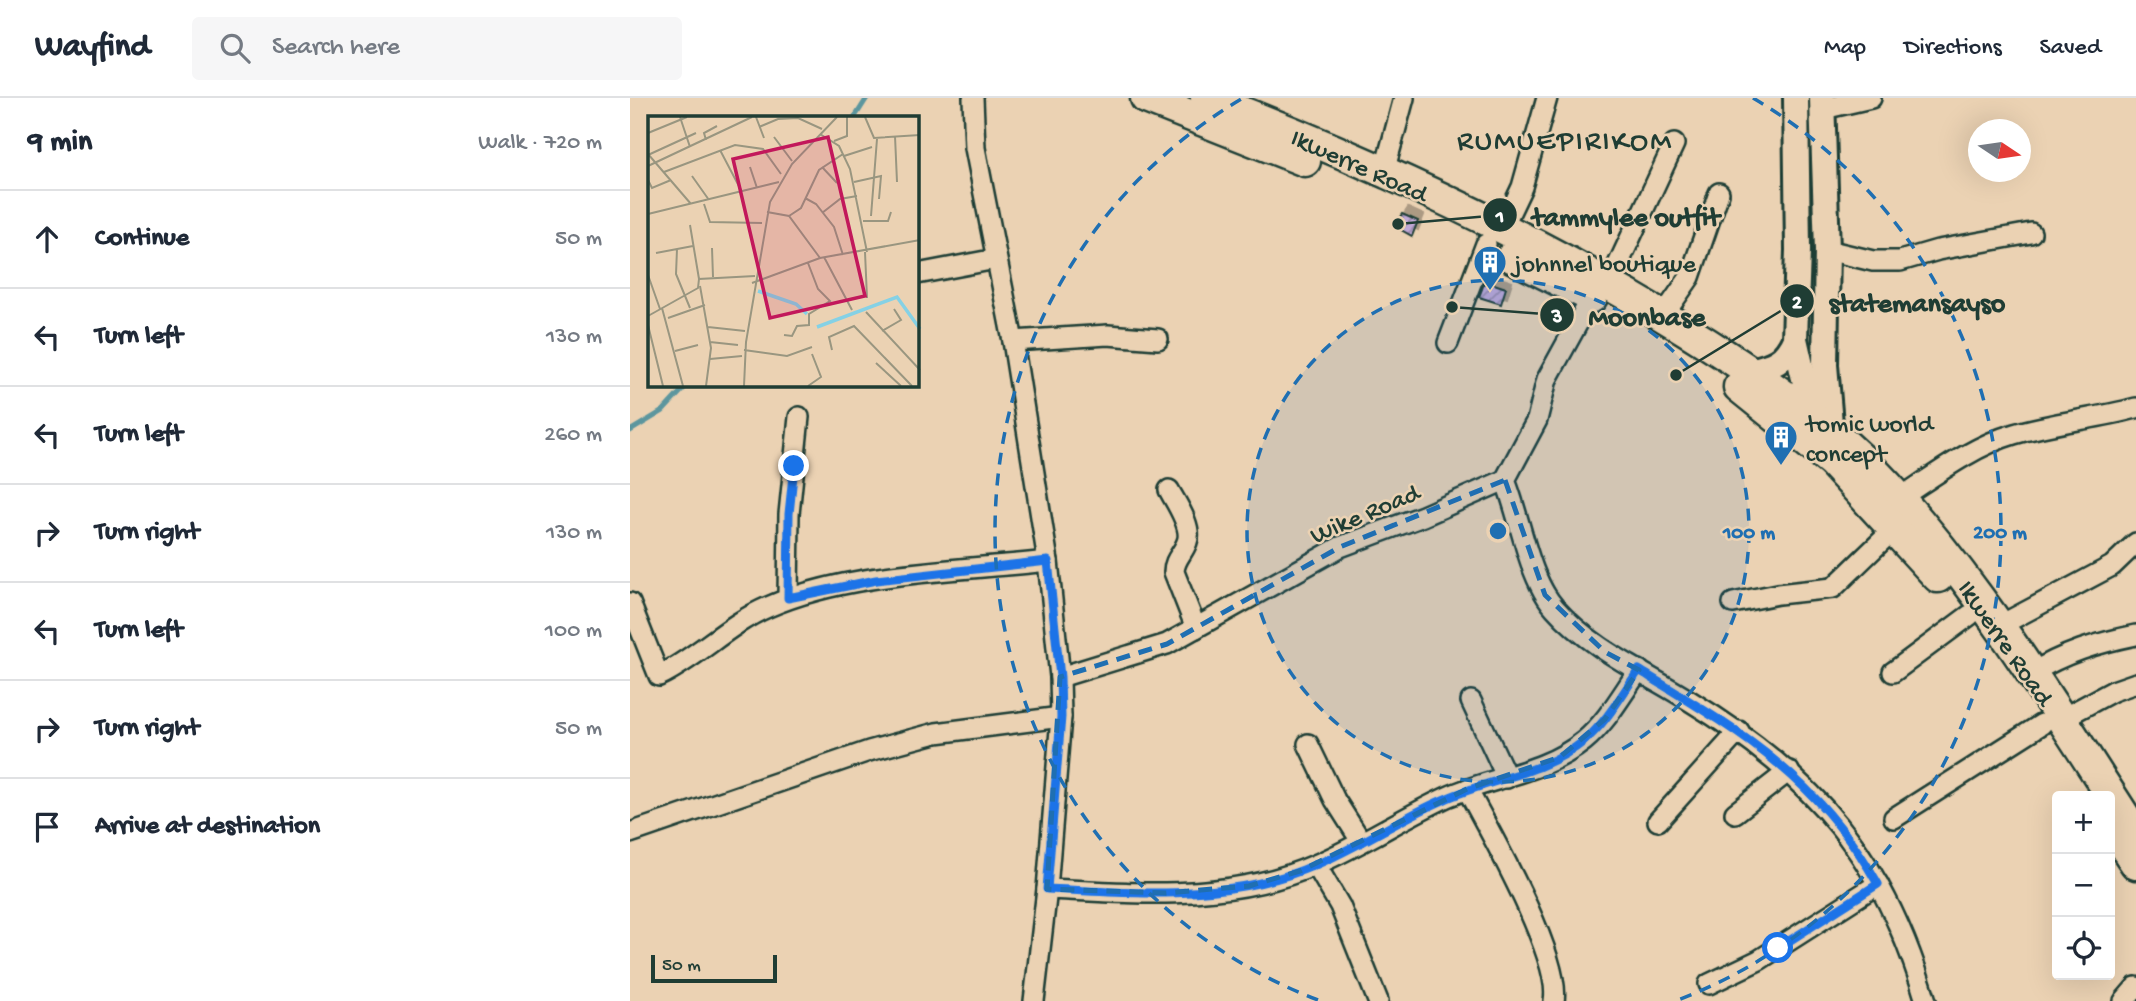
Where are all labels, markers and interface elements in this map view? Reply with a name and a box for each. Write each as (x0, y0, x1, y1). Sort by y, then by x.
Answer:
search box (192, 17, 682, 80)
text: Wayfind (35, 29, 150, 67)
icon: search (216, 29, 254, 67)
text: Search here (272, 33, 400, 64)
text: Map (1824, 34, 1866, 63)
text: Directions (1904, 34, 2002, 63)
text: Saved (2040, 34, 2101, 63)
inset map (648, 116, 919, 387)
north arrow (1968, 119, 2031, 182)
street label: Ikwerre Road (1285, 124, 1433, 213)
text: 9 min (28, 126, 92, 161)
district label: RUMUEPIRIKOM (1457, 126, 1673, 161)
text: Walk · 720 m (478, 130, 602, 157)
callout: tammylee outfit (1483, 190, 1733, 239)
text: tammylee outfit (1530, 203, 1722, 236)
text: 1 (1495, 206, 1504, 231)
icon: ahead (28, 220, 66, 258)
text: Continue (95, 224, 189, 255)
text: 50 m (555, 226, 602, 253)
building icon: johnnel boutique (1471, 243, 1509, 292)
place label: johnnel boutique (1510, 251, 1696, 282)
callout: statemansayso (1780, 276, 2019, 325)
text: statemansayso (1829, 289, 2006, 322)
callout: Moonbase (1540, 290, 1719, 339)
text: 2 (1792, 292, 1803, 317)
text: Moonbase (1589, 303, 1707, 336)
text: 3 (1551, 306, 1563, 331)
icon: left (28, 318, 66, 356)
text: Turn left (95, 322, 183, 353)
text: 130 m (546, 324, 602, 351)
place label: tomic world concept (1804, 411, 1935, 472)
icon: left (28, 416, 66, 454)
building icon: tomic world concept (1762, 418, 1800, 467)
text: Turn left (95, 420, 183, 451)
text: 260 m (544, 422, 602, 449)
route end (778, 450, 809, 481)
street label: Wike Road (1306, 479, 1427, 553)
icon: right (28, 514, 66, 552)
text: Turn right (95, 518, 199, 549)
centre of rings (1486, 519, 1510, 543)
text: 130 m (546, 520, 602, 547)
text: 100 m (1722, 522, 1775, 547)
text: 200 m (1973, 522, 2027, 547)
street label: Ikwerre Road (1949, 576, 2059, 715)
icon: left (28, 612, 66, 650)
text: Turn left (95, 616, 183, 647)
text: 100 m (545, 618, 602, 645)
icon: right (28, 710, 66, 748)
text: Turn right (95, 714, 199, 745)
text: 50 m (555, 716, 602, 743)
map controls (2052, 791, 2115, 980)
button: + (2052, 791, 2115, 854)
icon: arrive (28, 808, 66, 846)
text: Arrive at destination (95, 812, 320, 843)
button: − (2052, 854, 2115, 917)
button: locate (2052, 917, 2115, 980)
route start (1762, 932, 1793, 963)
scale bar (651, 952, 777, 984)
text: 50 m (662, 955, 701, 978)

